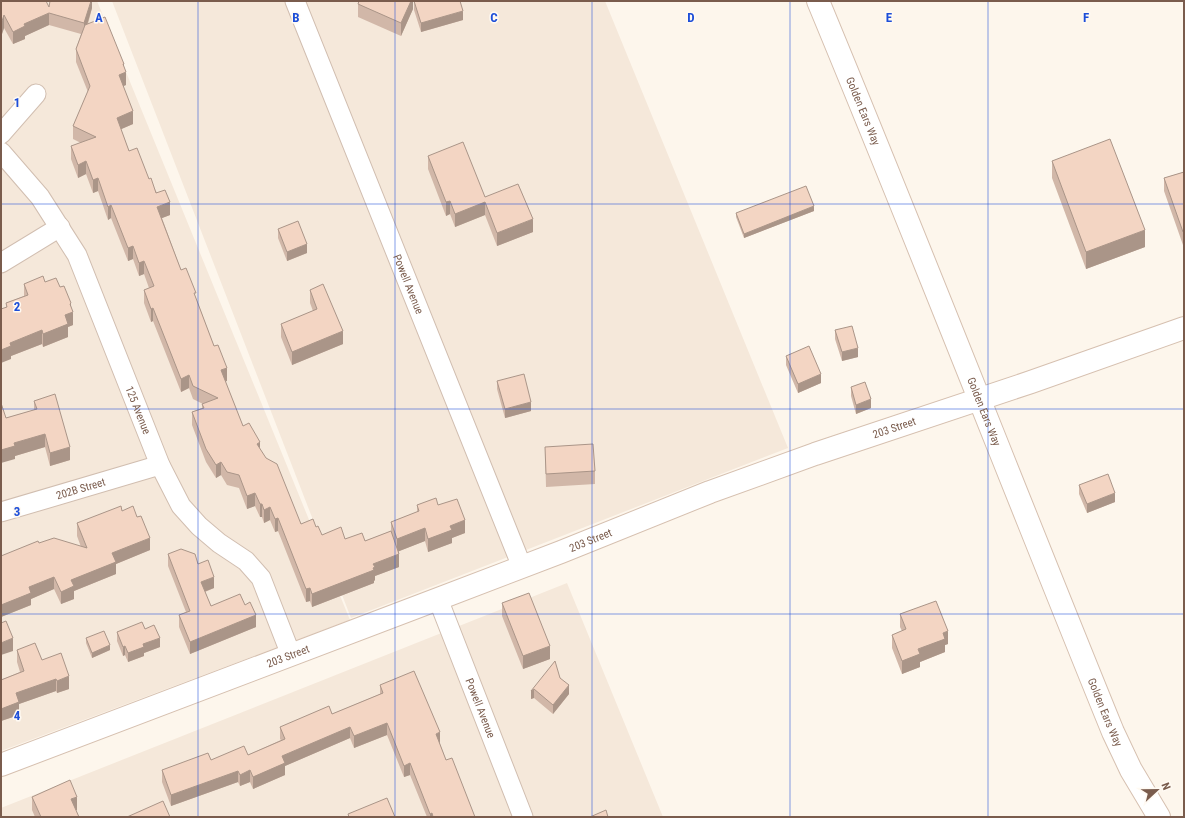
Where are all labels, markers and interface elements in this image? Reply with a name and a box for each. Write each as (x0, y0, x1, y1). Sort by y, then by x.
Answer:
text: A (95, 10, 103, 25)
text: B (292, 10, 300, 25)
text: C (490, 10, 498, 25)
text: D (687, 10, 695, 25)
text: E (886, 10, 893, 25)
text: F (1083, 10, 1089, 25)
street label: Golden Ears Way (843, 75, 883, 148)
text: 1 (14, 95, 20, 110)
street label: Powell Avenue (390, 253, 426, 316)
text: 2 (14, 299, 21, 314)
street label: Golden Ears Way (964, 376, 1003, 448)
street label: 125 Avenue (122, 384, 153, 436)
street label: 203 Street (871, 415, 918, 441)
street label: 202B Street (55, 476, 107, 502)
text: 3 (14, 504, 20, 519)
street label: 203 Street (568, 526, 614, 555)
street label: 203 Street (265, 642, 311, 670)
street label: Powell Avenue (463, 676, 498, 740)
street label: Golden Ears Way (1085, 676, 1125, 749)
text: 4 (14, 708, 21, 723)
north arrow (1137, 770, 1177, 810)
text: N (1159, 781, 1173, 792)

